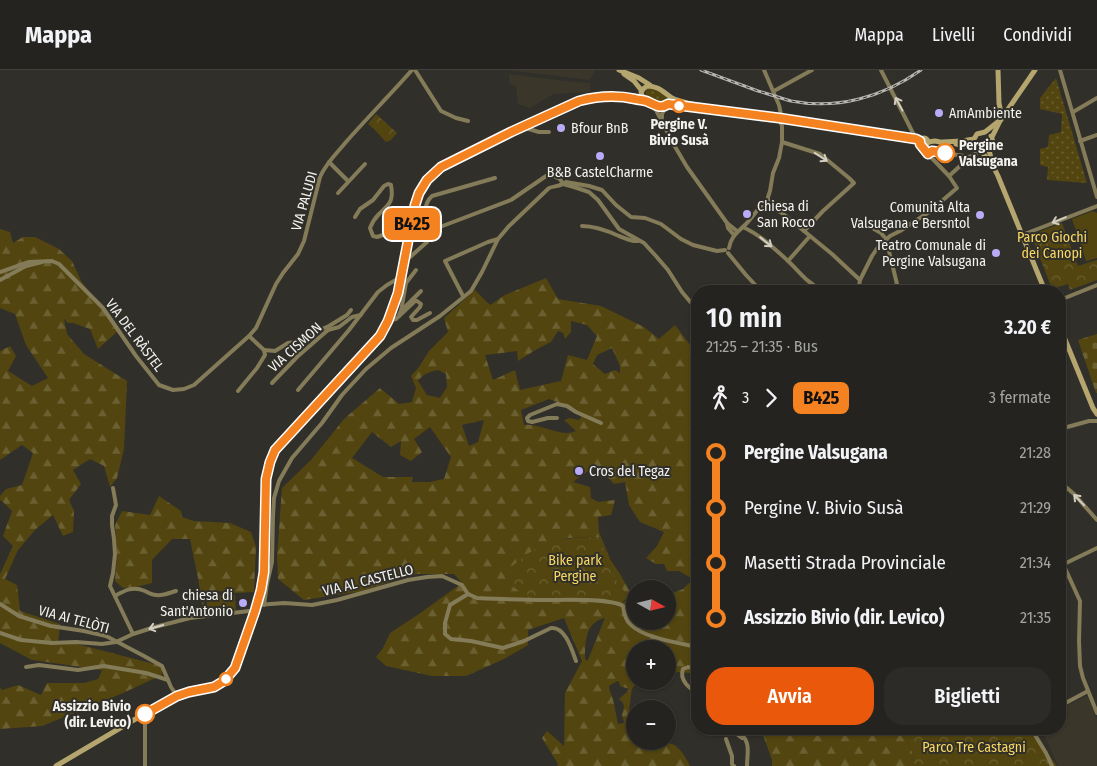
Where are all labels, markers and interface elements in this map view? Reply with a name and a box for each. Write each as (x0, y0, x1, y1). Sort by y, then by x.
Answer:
text: Mappa (25, 21, 92, 49)
text: Mappa (855, 24, 904, 46)
text: Livelli (932, 24, 975, 46)
text: Condividi (1003, 24, 1072, 46)
one-way arrow (893, 98, 903, 112)
marker: Pergine V. Bivio Susà (672, 99, 686, 113)
place label: AmAmbiente (949, 105, 1022, 122)
marker: AmAmbiente (933, 107, 945, 119)
place label: Pergine V. Bivio Susà (649, 116, 709, 149)
place label: Bfour BnB (571, 120, 629, 137)
marker: Bfour BnB (555, 122, 567, 134)
place label: Pergine Valsugana (958, 137, 1018, 170)
marker: Pergine Valsugana (935, 143, 955, 163)
marker: B&B CastelCharme (594, 150, 606, 162)
one-way arrow (814, 152, 828, 162)
place label: B&B CastelCharme (547, 164, 653, 181)
street label: VIA PALUDI (288, 169, 321, 233)
place label: Chiesa di San Rocco (757, 198, 815, 231)
place label: Comunità Alta Valsugana e Bersntol (851, 199, 970, 232)
line badge: B425 (377, 208, 447, 240)
marker: Chiesa di San Rocco (741, 208, 753, 220)
marker: Comunità Alta Valsugana e Bersntol (974, 209, 986, 221)
text: B425 (394, 213, 430, 235)
one-way arrow (1052, 216, 1068, 225)
park label: Parco Giochi dei Canopi (1017, 229, 1087, 262)
one-way arrow (760, 237, 773, 248)
place label: Teatro Comunale di Pergine Valsugana (876, 237, 986, 270)
marker: Teatro Comunale di Pergine Valsugana (990, 247, 1002, 259)
street label: VIA DEL RÀSTEL (102, 295, 168, 375)
text: 10 min (706, 301, 782, 334)
text: 3.20 € (1004, 316, 1051, 339)
street label: VIA CISMON (265, 319, 326, 376)
text: 21:25 – 21:35 · Bus (706, 337, 818, 356)
icon: walk (706, 384, 734, 412)
icon: forward (757, 384, 785, 412)
text: B425 (803, 387, 839, 409)
text: 3 (742, 388, 749, 407)
text: 3 fermate (989, 388, 1051, 407)
text: Pergine Valsugana (744, 441, 888, 464)
text: 21:28 (1020, 443, 1051, 462)
place label: Cros del Tegaz (589, 463, 670, 480)
marker: Cros del Tegaz (573, 465, 585, 477)
one-way arrow (1073, 494, 1085, 506)
text: Pergine V. Bivio Susà (744, 496, 903, 519)
text: 21:29 (1020, 498, 1051, 517)
text: Masetti Strada Provinciale (744, 551, 946, 574)
park label: Bike park Pergine (548, 552, 602, 585)
text: 21:34 (1020, 553, 1051, 572)
street label: VIA AL CASTELLO (321, 561, 416, 600)
north arrow (626, 580, 676, 630)
map controls (626, 580, 676, 750)
place label: chiesa di Sant'Antonio (160, 587, 233, 620)
marker: chiesa di Sant'Antonio (237, 597, 249, 609)
street label: VIA AI TELÒTI (36, 601, 112, 637)
text: Assizzio Bivio (dir. Levico) (744, 606, 944, 629)
text: 21:35 (1020, 608, 1051, 627)
one-way arrow (148, 623, 164, 633)
button: + (626, 640, 676, 690)
button: Avvia (706, 667, 874, 725)
button: Biglietti (884, 667, 1051, 725)
unlabelled marker (219, 672, 233, 686)
place label: Assizzio Bivio (dir. Levico) (52, 698, 132, 731)
button: − (626, 700, 676, 750)
marker: Assizzio Bivio (dir. Levico) (135, 704, 155, 724)
park label: Parco Tre Castagni (922, 739, 1026, 756)

